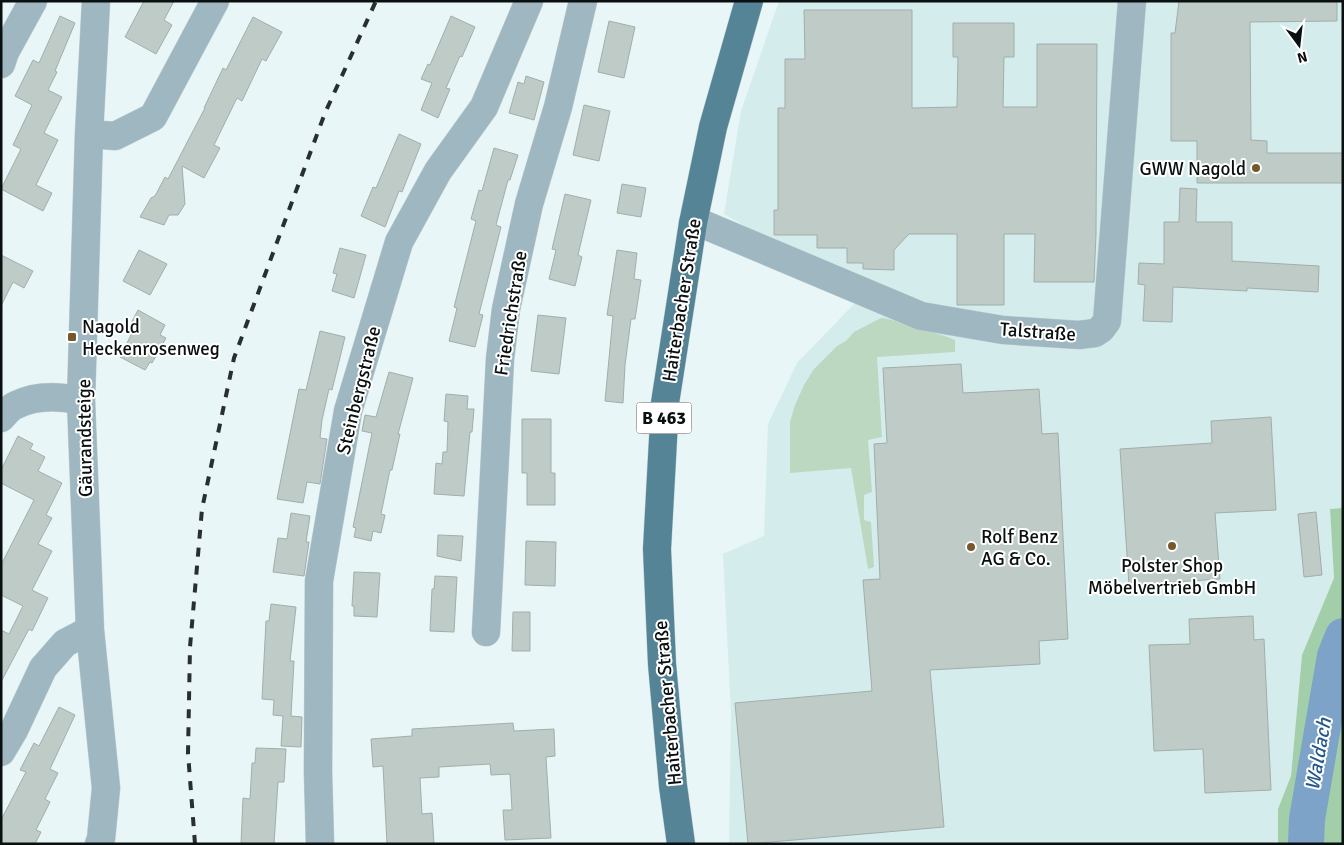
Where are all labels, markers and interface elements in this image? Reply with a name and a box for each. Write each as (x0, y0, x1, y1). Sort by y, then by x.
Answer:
north arrow (1274, 20, 1324, 70)
text: N (1295, 48, 1309, 67)
place label: GWW Nagold (1139, 157, 1246, 181)
marker: GWW Nagold (1250, 162, 1262, 174)
street label: Haiterbacher Straße (657, 217, 707, 384)
street label: Friedrichstraße (489, 249, 533, 377)
place label: Nagold Heckenrosenweg (82, 315, 220, 361)
street label: Talstraße (999, 317, 1077, 347)
street label: Steinbergstraße (331, 324, 386, 457)
marker: Nagold Heckenrosenweg (66, 331, 78, 343)
street label: Gäurandsteige (72, 379, 98, 497)
road number: B 463 (636, 402, 692, 433)
place label: Rolf Benz AG & Co. (981, 525, 1058, 571)
marker: Polster Shop Möbelvertrieb GmbH (1166, 540, 1178, 552)
marker: Rolf Benz AG & Co. (965, 541, 977, 553)
place label: Polster Shop Möbelvertrieb GmbH (1088, 554, 1256, 600)
street label: Haiterbacher Straße (649, 620, 687, 786)
water label: Waldach (1300, 715, 1337, 792)

